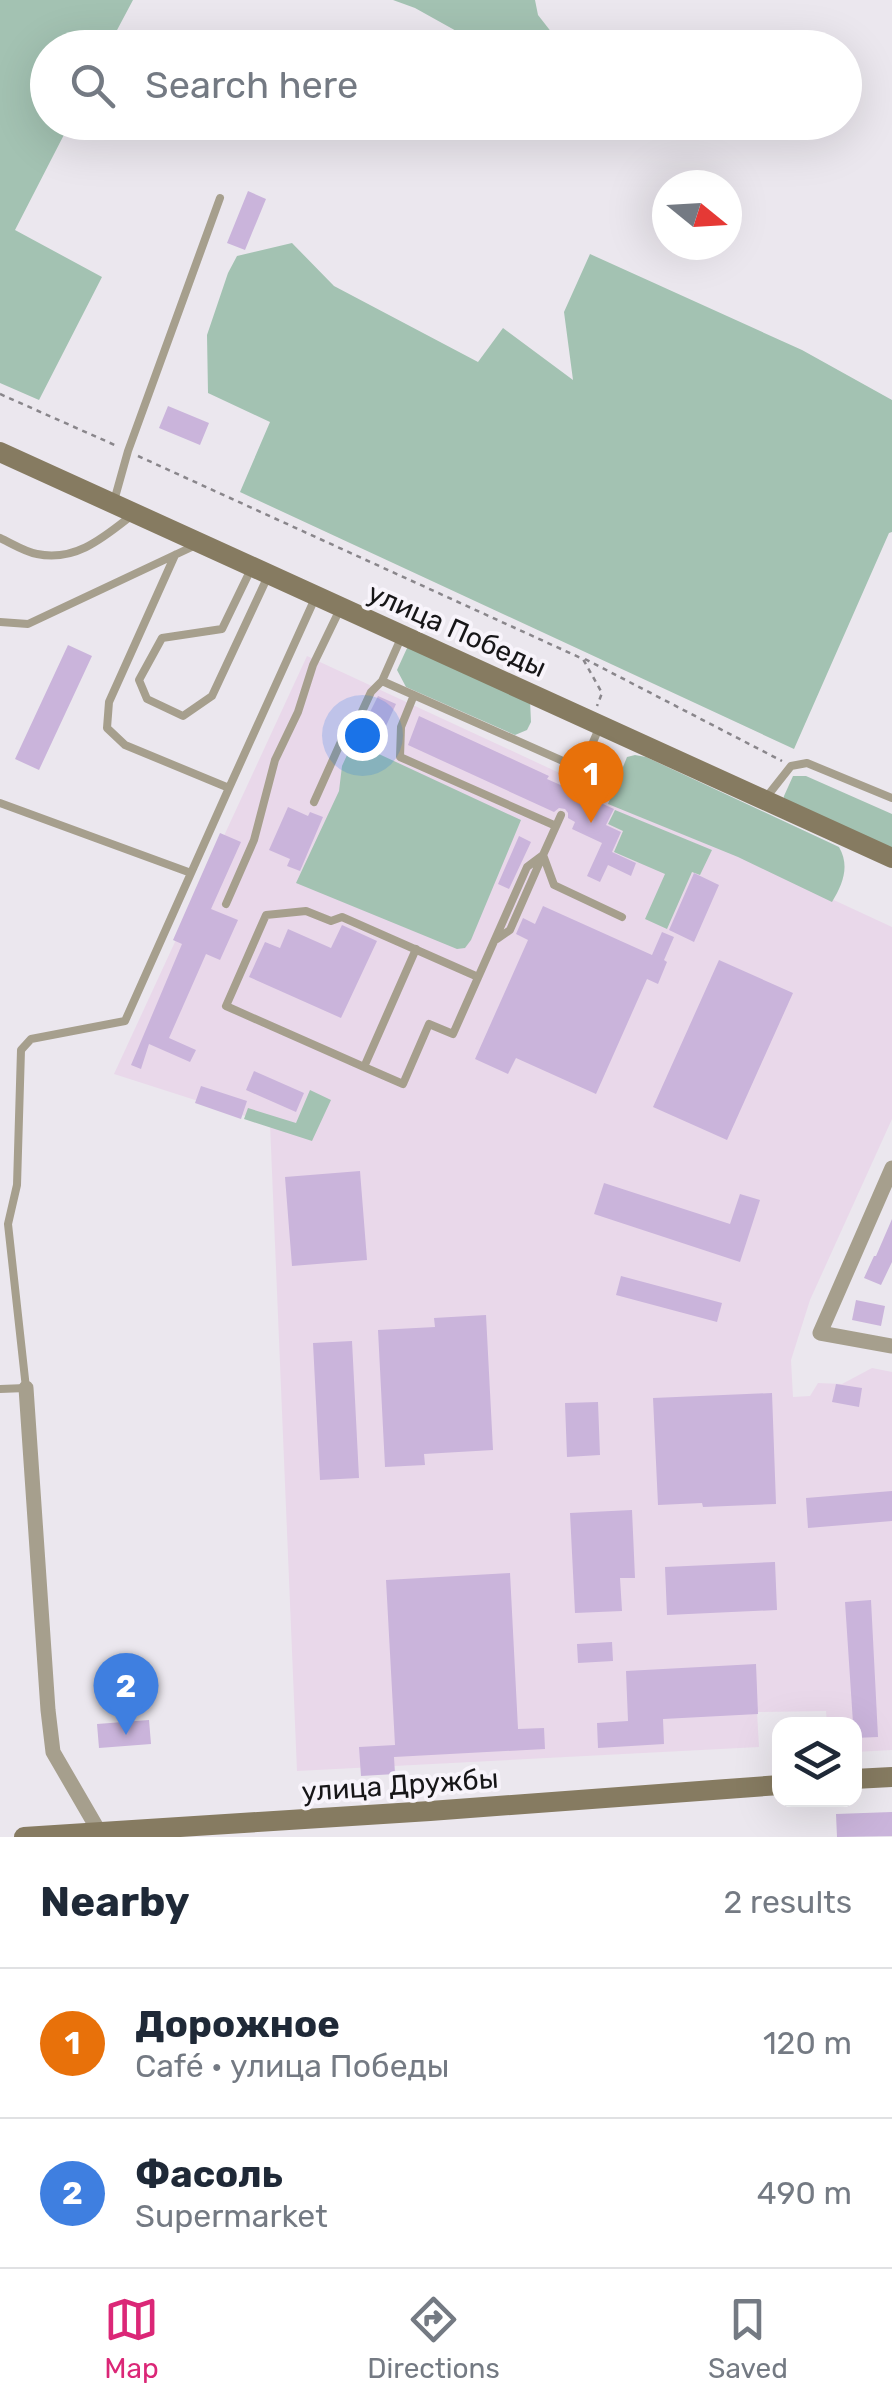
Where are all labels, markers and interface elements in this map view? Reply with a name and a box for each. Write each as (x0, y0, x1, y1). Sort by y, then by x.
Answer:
search box (30, 30, 862, 140)
icon: search (65, 58, 120, 113)
text: Search here (145, 62, 358, 108)
north arrow (652, 170, 742, 260)
street label: улица Победы (363, 576, 551, 684)
your location (337, 710, 388, 761)
pin: 1 (558, 740, 624, 823)
pin: 2 (94, 1652, 158, 1735)
map controls (772, 1717, 862, 1807)
button: layers (772, 1717, 862, 1807)
street label: улица Дружбы (301, 1762, 499, 1808)
text: Nearby (40, 1877, 190, 1927)
text: 2 results (723, 1883, 852, 1921)
text: Дорожное (135, 2001, 340, 2047)
text: 1 (65, 2024, 80, 2062)
text: 120 m (763, 2024, 852, 2062)
text: Café · улица Победы (135, 2047, 449, 2085)
text: Фасоль (135, 2151, 283, 2197)
text: 2 (62, 2174, 83, 2212)
text: 490 m (757, 2174, 852, 2212)
text: Supermarket (135, 2197, 328, 2235)
tab: Map (104, 2292, 159, 2385)
tab: Directions (367, 2292, 500, 2385)
tab: Saved (708, 2292, 788, 2385)

